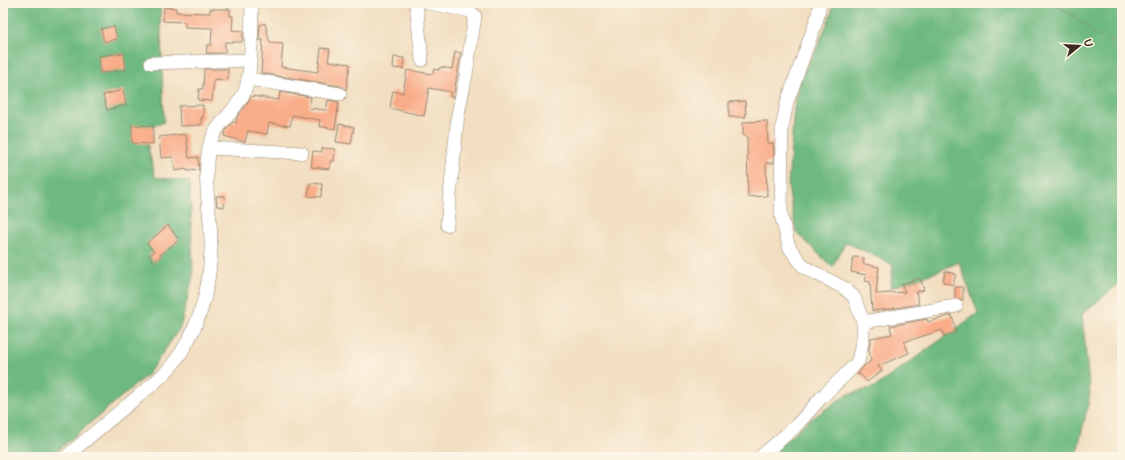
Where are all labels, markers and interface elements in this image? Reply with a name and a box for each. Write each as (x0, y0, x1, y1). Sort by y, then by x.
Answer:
north arrow (1059, 26, 1099, 66)
text: U (1081, 38, 1095, 49)

